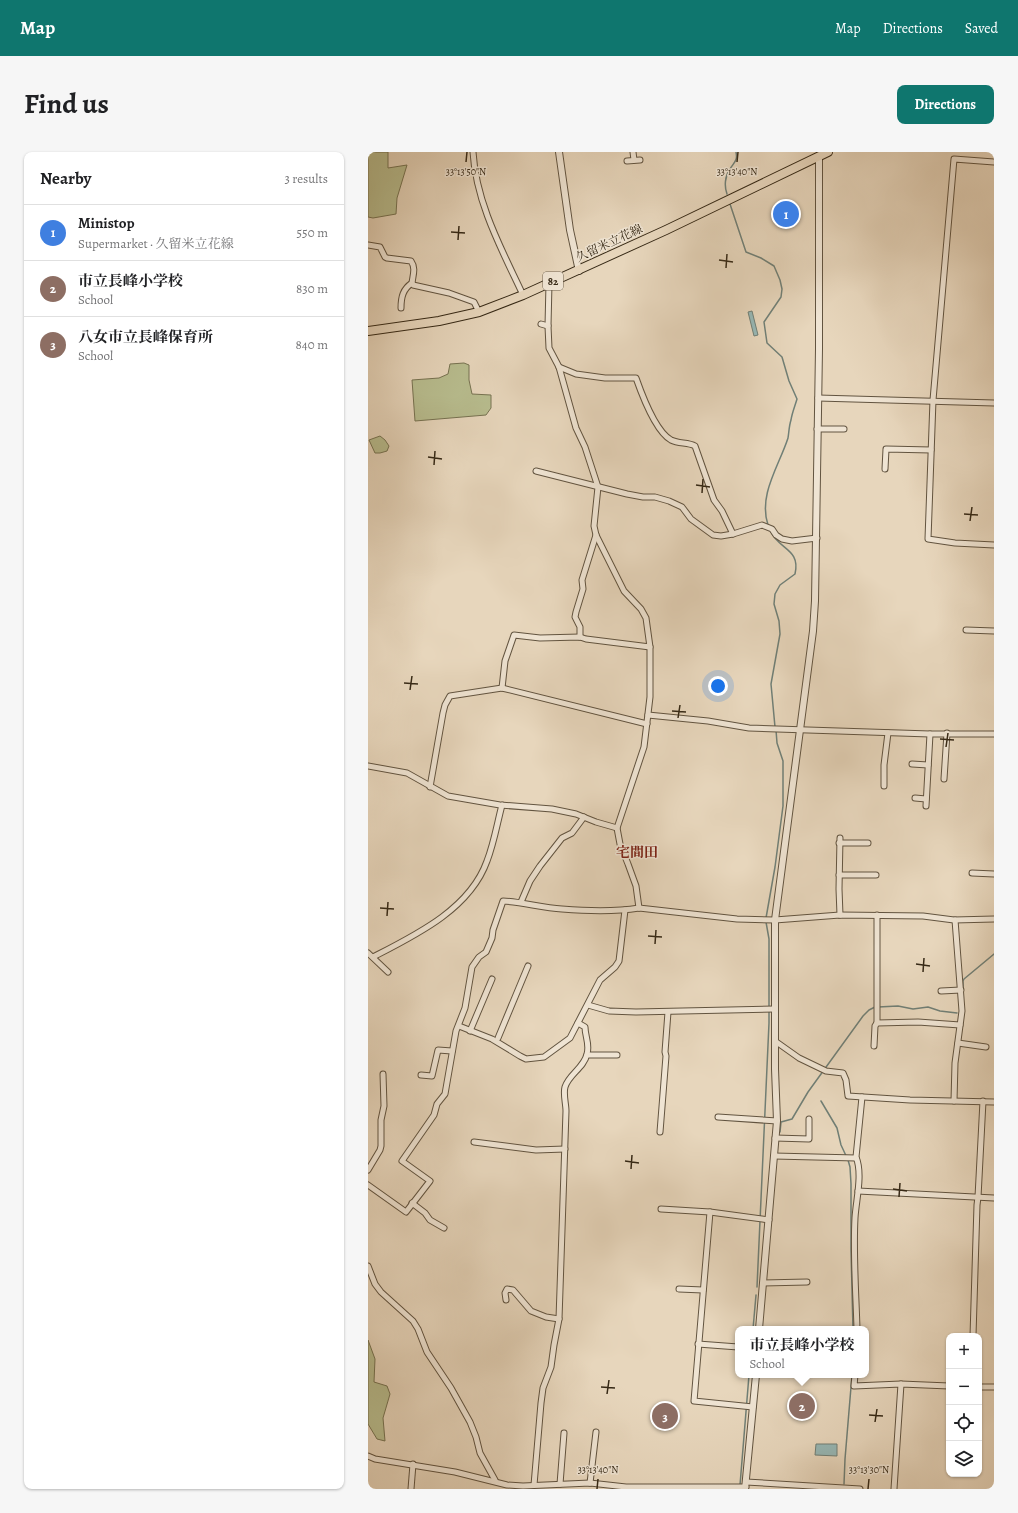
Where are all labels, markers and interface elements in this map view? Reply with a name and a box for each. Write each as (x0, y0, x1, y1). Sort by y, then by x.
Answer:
text: Map (20, 15, 55, 41)
text: Map (835, 19, 861, 38)
text: Directions (883, 19, 943, 38)
text: Saved (965, 19, 998, 38)
text: Find us (24, 85, 109, 123)
button: Directions (897, 85, 994, 124)
text: 33°13'50"N (446, 165, 486, 178)
text: 33°13'40"N (717, 165, 757, 178)
text: Nearby (40, 167, 91, 190)
text: 3 results (284, 170, 328, 187)
pin: 1 (773, 199, 799, 229)
text: Ministop (78, 213, 135, 233)
street label: 久留米立花線 (573, 221, 645, 265)
text: 1 (51, 224, 55, 241)
text: 550 m (297, 224, 328, 241)
text: Supermarket · 久留米立花線 (78, 235, 233, 252)
text: 市立長峰小学校 (78, 271, 183, 291)
road number: 82 (543, 272, 563, 290)
text: 2 (50, 280, 56, 297)
text: 830 m (296, 280, 328, 297)
text: School (78, 291, 113, 308)
text: 八女市立長峰保育所 (78, 327, 213, 347)
text: 3 (50, 336, 56, 353)
text: 840 m (295, 336, 328, 353)
text: School (78, 347, 113, 364)
your location (708, 676, 728, 696)
district label: 宅間田 (616, 843, 658, 862)
popup (735, 1326, 869, 1378)
map controls (946, 1333, 982, 1477)
button: + (946, 1333, 982, 1369)
text: 市立長峰小学校 (749, 1335, 855, 1355)
text: School (749, 1355, 785, 1372)
button: − (946, 1369, 982, 1405)
pin: 2 (789, 1391, 815, 1421)
pin: 3 (652, 1401, 678, 1431)
button: locate (946, 1405, 982, 1441)
button: layers (946, 1441, 982, 1477)
text: 33°13'40"N (578, 1463, 618, 1476)
text: 33°13'30"N (849, 1463, 889, 1476)

